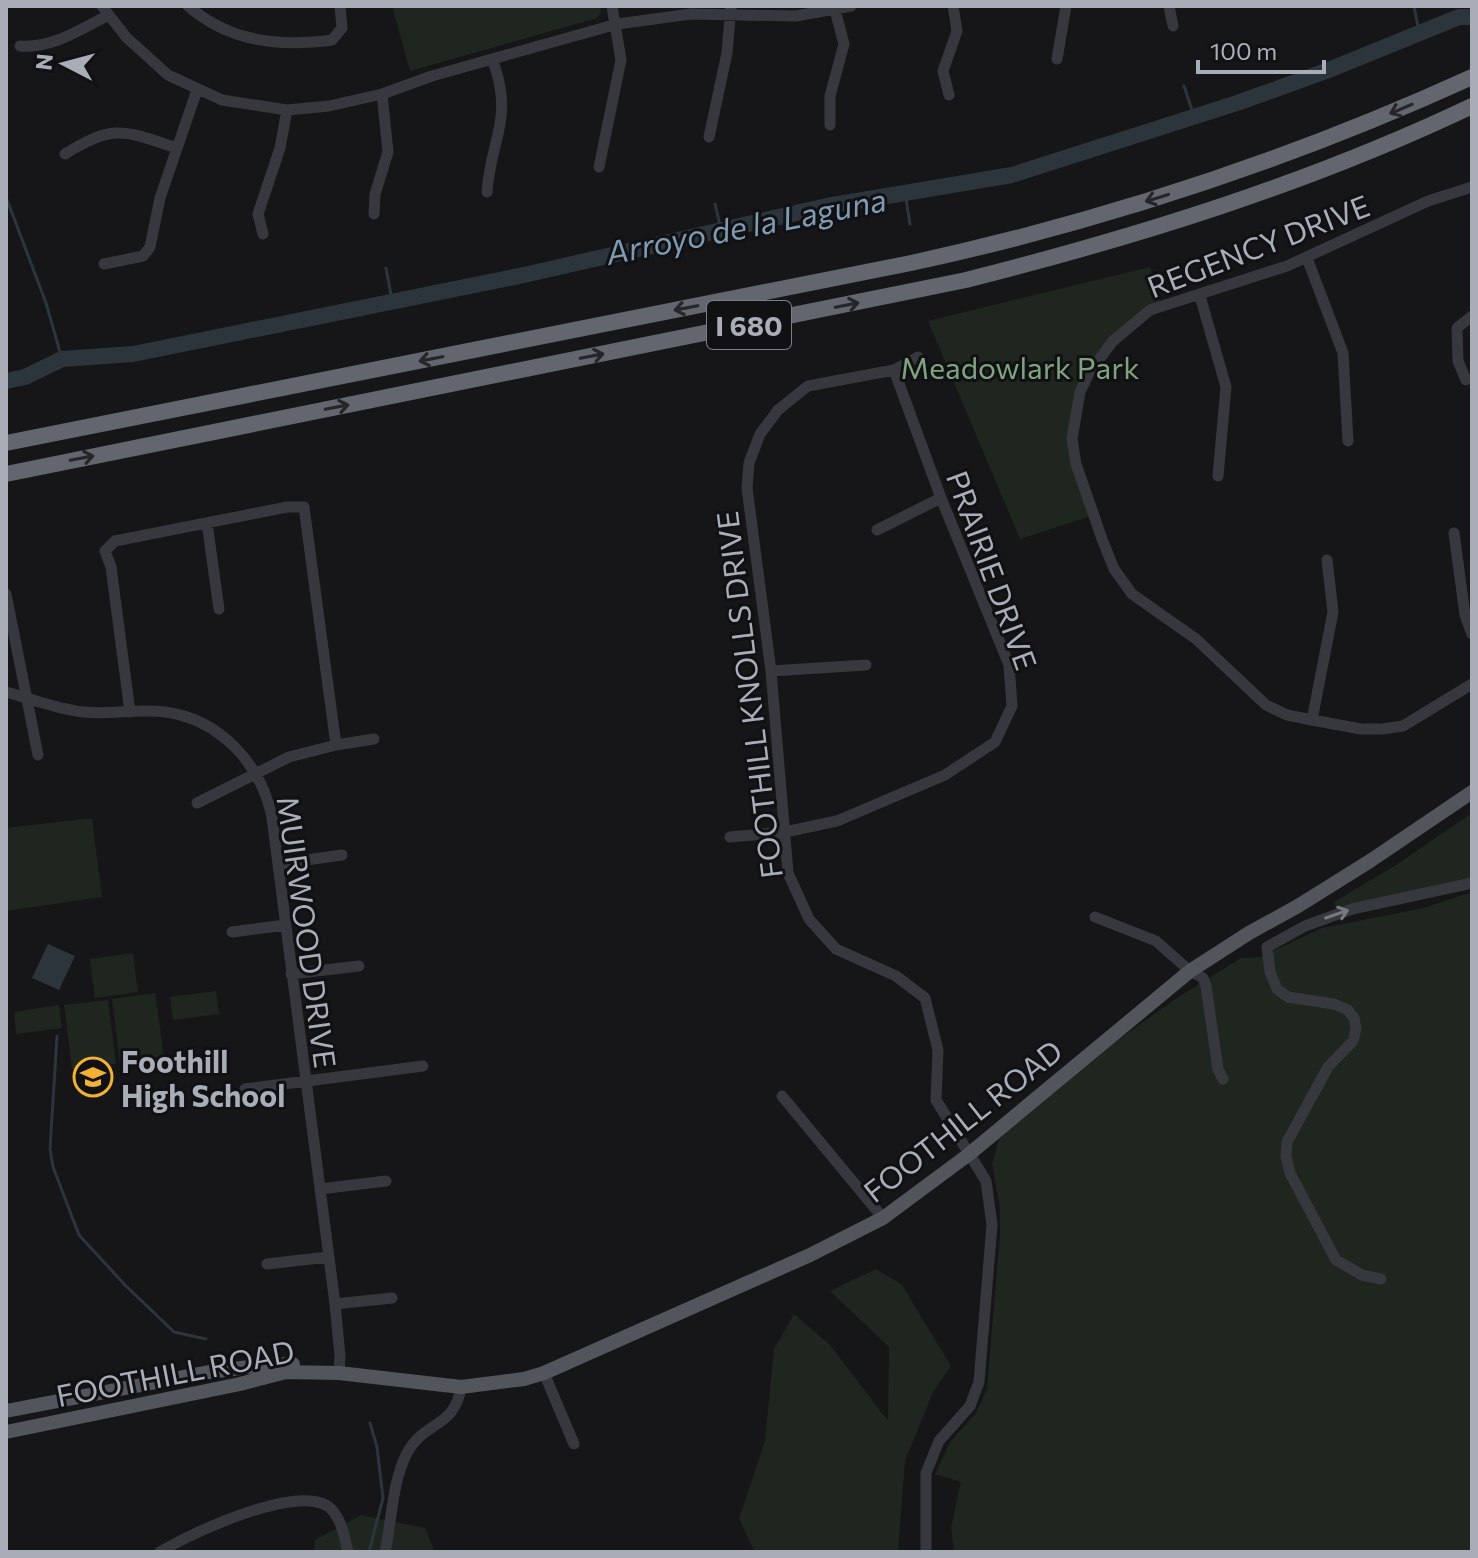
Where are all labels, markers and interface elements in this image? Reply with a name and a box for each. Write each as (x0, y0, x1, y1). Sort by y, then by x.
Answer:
north arrow (24, 24, 104, 104)
scale bar (1198, 24, 1324, 74)
text: 100 m (1210, 36, 1277, 65)
text: N (29, 52, 58, 71)
one-way arrow (1389, 102, 1414, 117)
water label: Arroyo de la Laguna (602, 178, 889, 272)
street label: REGENCY DRIVE (1142, 186, 1374, 304)
one-way arrow (1145, 192, 1170, 206)
one-way arrow (834, 297, 859, 312)
road number: I 680 (707, 301, 791, 349)
one-way arrow (674, 302, 699, 317)
one-way arrow (579, 348, 605, 363)
park label: Meadowlark Park (901, 348, 1139, 385)
one-way arrow (419, 352, 444, 367)
one-way arrow (324, 399, 350, 414)
one-way arrow (69, 450, 95, 465)
street label: PRAIRIE DRIVE (940, 465, 1046, 675)
street label: FOOTHILL KNOLLS DRIVE (707, 509, 789, 881)
street label: MUIRWOOD DRIVE (271, 794, 345, 1070)
one-way arrow (1324, 906, 1349, 921)
street label: FOOTHILL ROAD (855, 1031, 1069, 1209)
place label: Foothill High School (121, 1042, 285, 1113)
school or university icon: Foothill High School (72, 1056, 114, 1098)
street label: FOOTHILL ROAD (53, 1331, 297, 1413)

